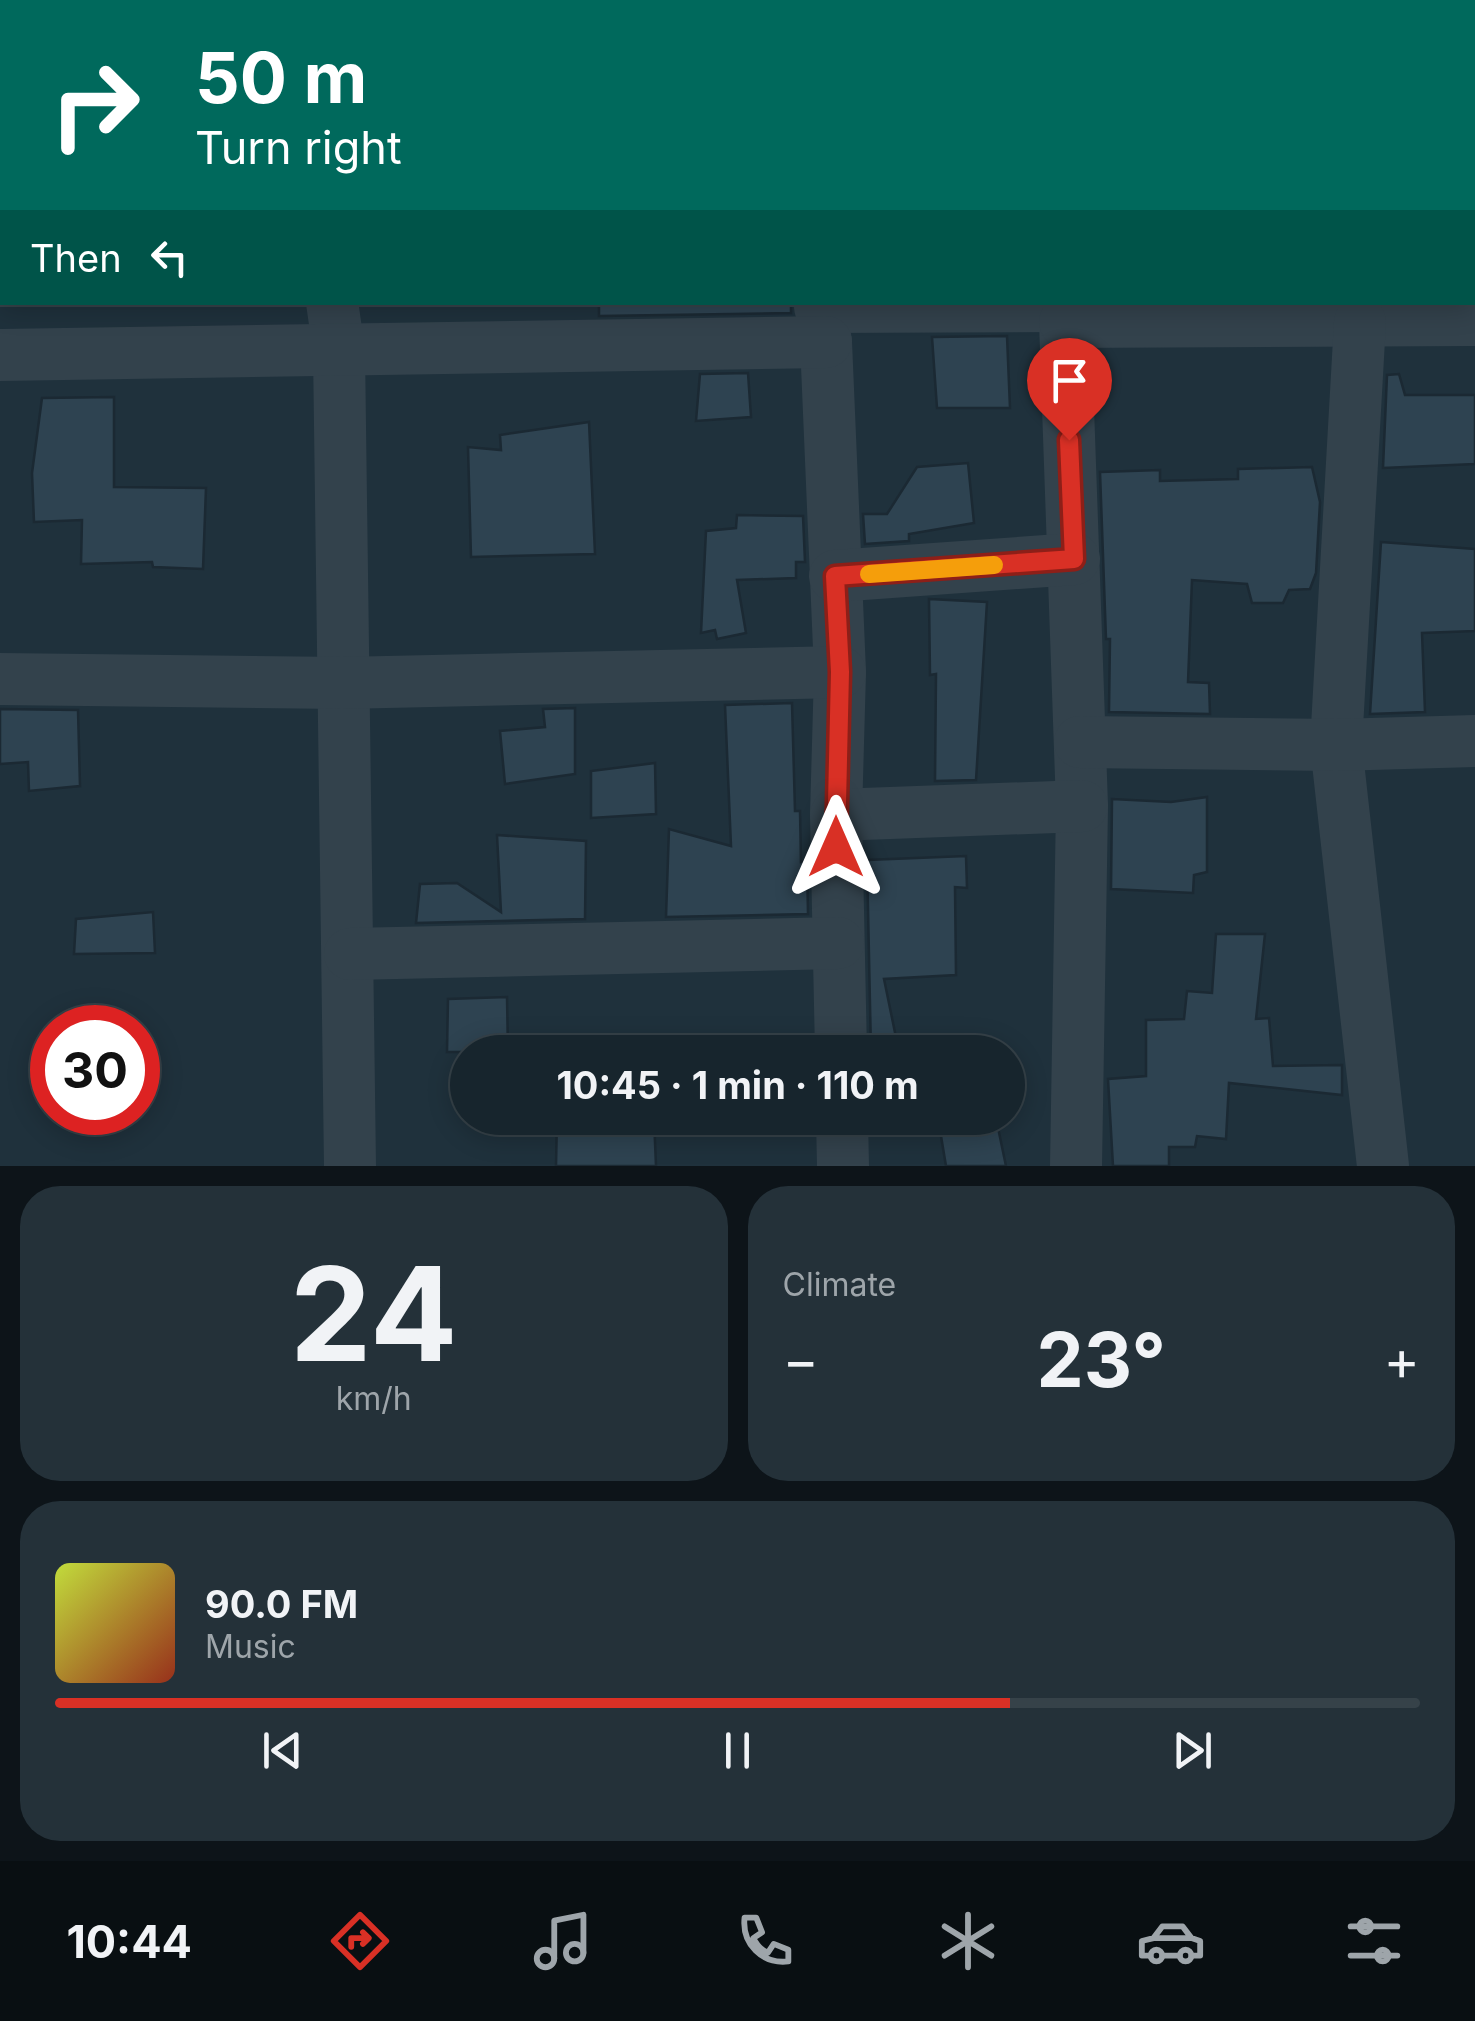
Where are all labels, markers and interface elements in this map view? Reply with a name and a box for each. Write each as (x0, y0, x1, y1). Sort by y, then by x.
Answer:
text: 50 m (195, 35, 367, 120)
icon: right (30, 40, 160, 170)
text: Turn right (195, 120, 402, 175)
icon: left (142, 230, 197, 285)
text: Then (30, 235, 122, 281)
pin (1027, 338, 1112, 441)
icon: arrive (1042, 353, 1097, 408)
position arrow (784, 795, 888, 899)
speed limit sign: 30 (30, 1005, 160, 1135)
text: 10:45 · 1 min · 110 m (556, 1062, 919, 1108)
text: 24 (290, 1235, 458, 1392)
text: Climate (783, 1265, 896, 1304)
text: 23° (1036, 1314, 1166, 1405)
text: − (783, 1327, 819, 1393)
text: + (1384, 1327, 1420, 1393)
text: km/h (336, 1379, 412, 1418)
text: 90.0 FM (205, 1581, 358, 1627)
text: Music (205, 1627, 296, 1666)
icon: previous (255, 1723, 310, 1778)
icon: pause (710, 1723, 765, 1778)
icon: next (1165, 1723, 1220, 1778)
icon: directions (325, 1906, 395, 1976)
icon: music (528, 1906, 598, 1976)
icon: phone (730, 1906, 800, 1976)
icon: climate (933, 1906, 1003, 1976)
icon: car (1136, 1906, 1206, 1976)
icon: filters (1339, 1906, 1409, 1976)
text: 10:44 (66, 1914, 192, 1969)

